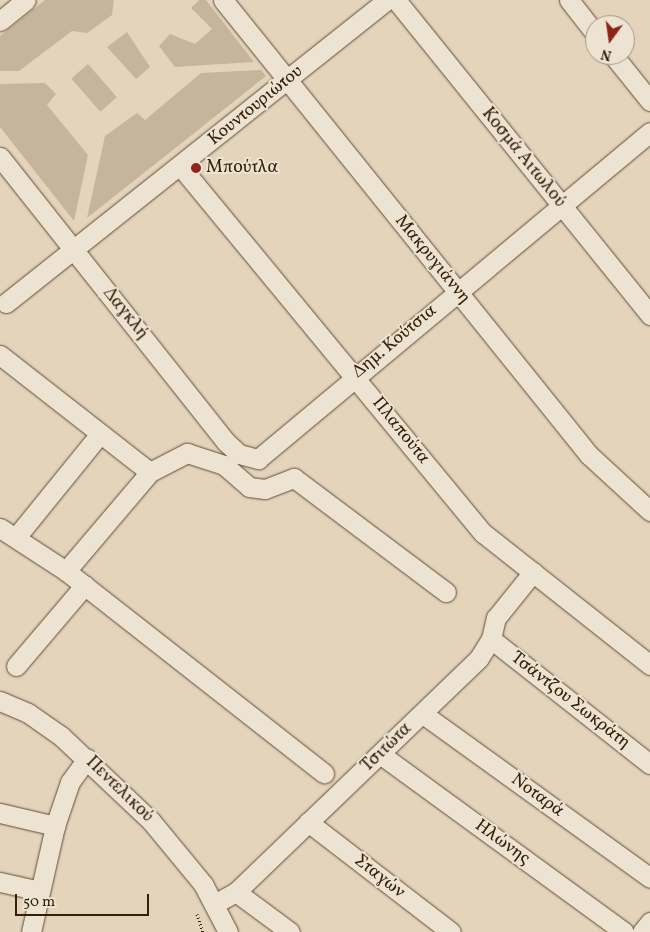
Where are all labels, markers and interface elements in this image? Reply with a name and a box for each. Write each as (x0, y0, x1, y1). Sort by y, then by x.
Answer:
north arrow (585, 15, 635, 65)
text: N (599, 44, 614, 65)
street label: Κουντουριώτου (204, 61, 308, 151)
street label: Κοσμά Αιτωλού (476, 104, 570, 212)
place label: Μπούτλα (206, 157, 278, 179)
marker: Μπούτλα (190, 162, 202, 174)
street label: Μακρυγιάννη (390, 211, 474, 309)
street label: Δαγκλή (97, 284, 153, 344)
street label: Δημ. Κούτσια (348, 300, 442, 384)
street label: Πλαπούτα (366, 393, 434, 469)
street label: Τσάντζου Σωκράτη (506, 648, 634, 754)
street label: Τσιτώτα (357, 719, 417, 777)
street label: Πεντελικού (81, 752, 157, 828)
street label: Νοταρά (506, 770, 568, 822)
street label: Ηλώνης (470, 816, 534, 870)
street label: Σταγών (349, 850, 409, 904)
scale bar (18, 884, 151, 916)
text: 50 m (23, 892, 55, 913)

